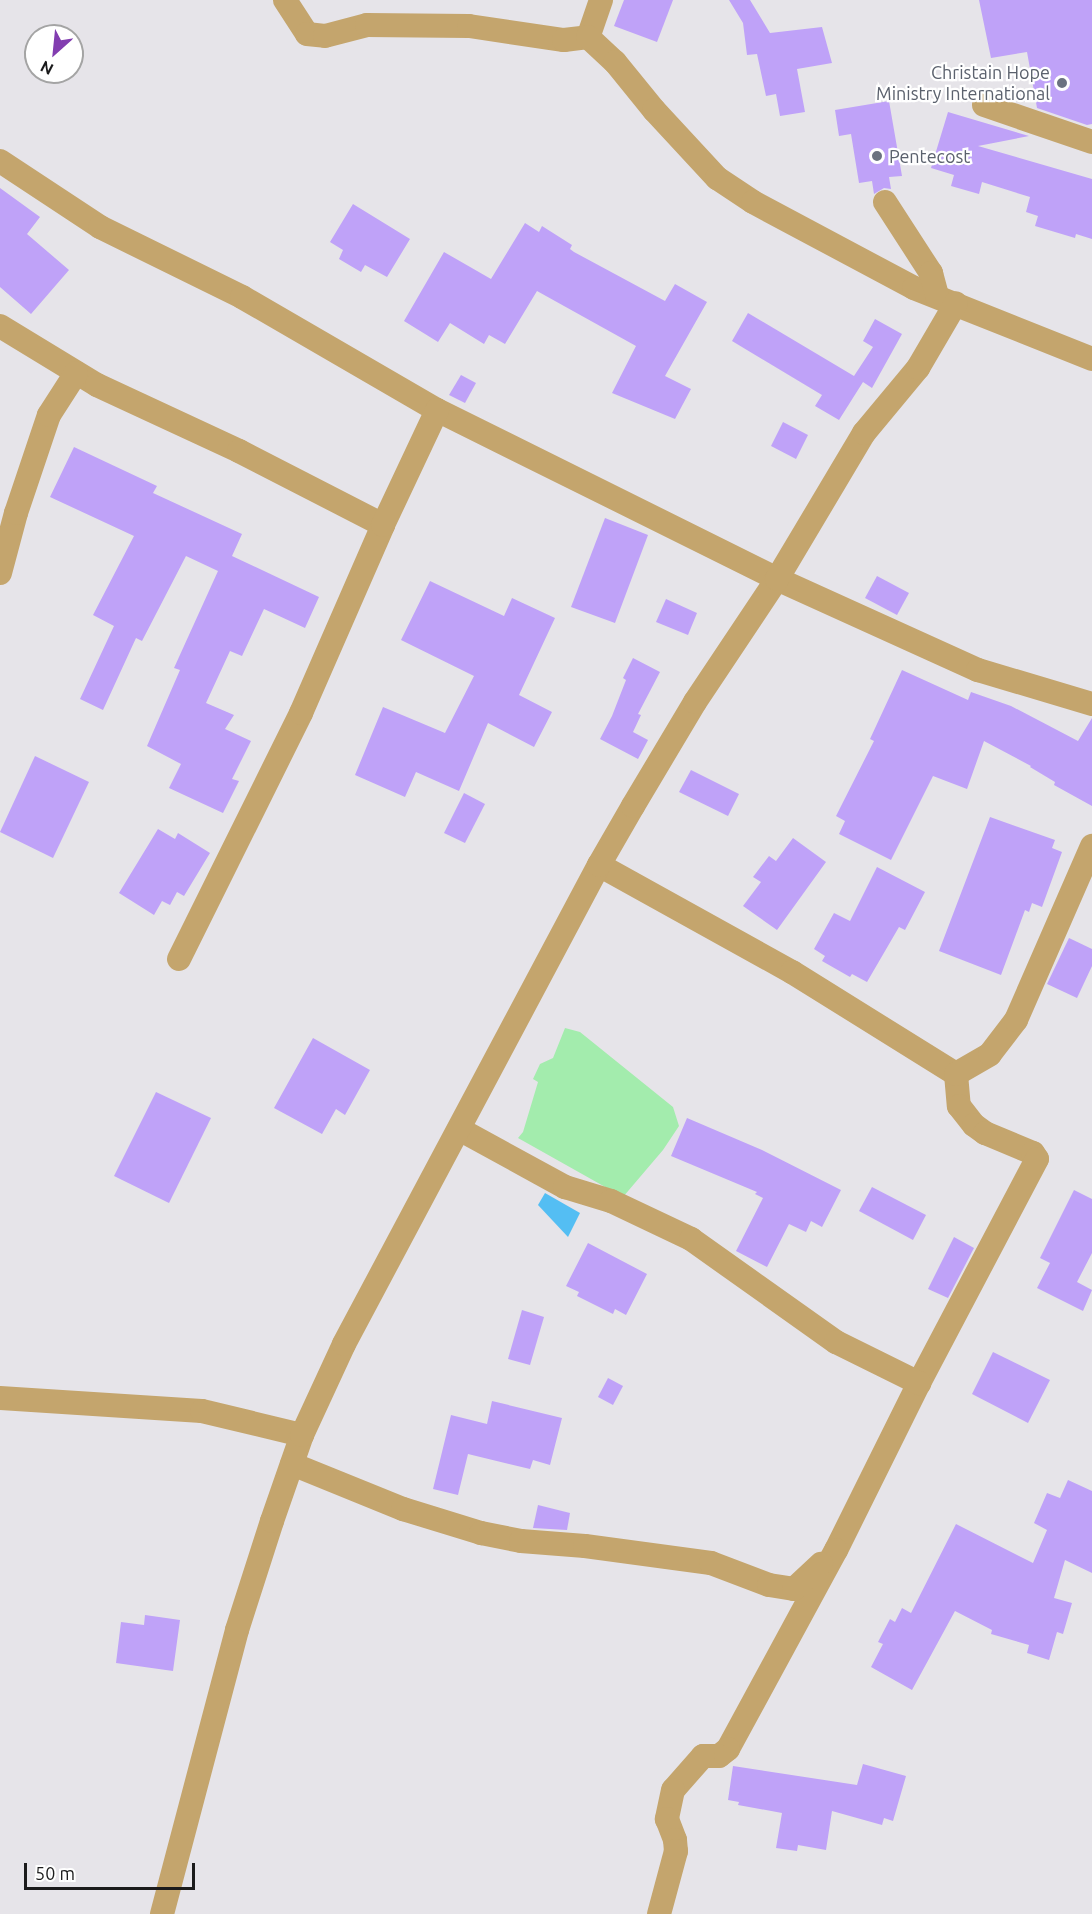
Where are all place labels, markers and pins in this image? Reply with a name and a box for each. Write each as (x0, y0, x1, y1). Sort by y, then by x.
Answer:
place label: Christain Hope Ministry International (876, 62, 1050, 104)
marker: Christain Hope Ministry International (1055, 76, 1069, 90)
place label: Pentecost (889, 145, 970, 167)
marker: Pentecost (870, 149, 884, 163)

